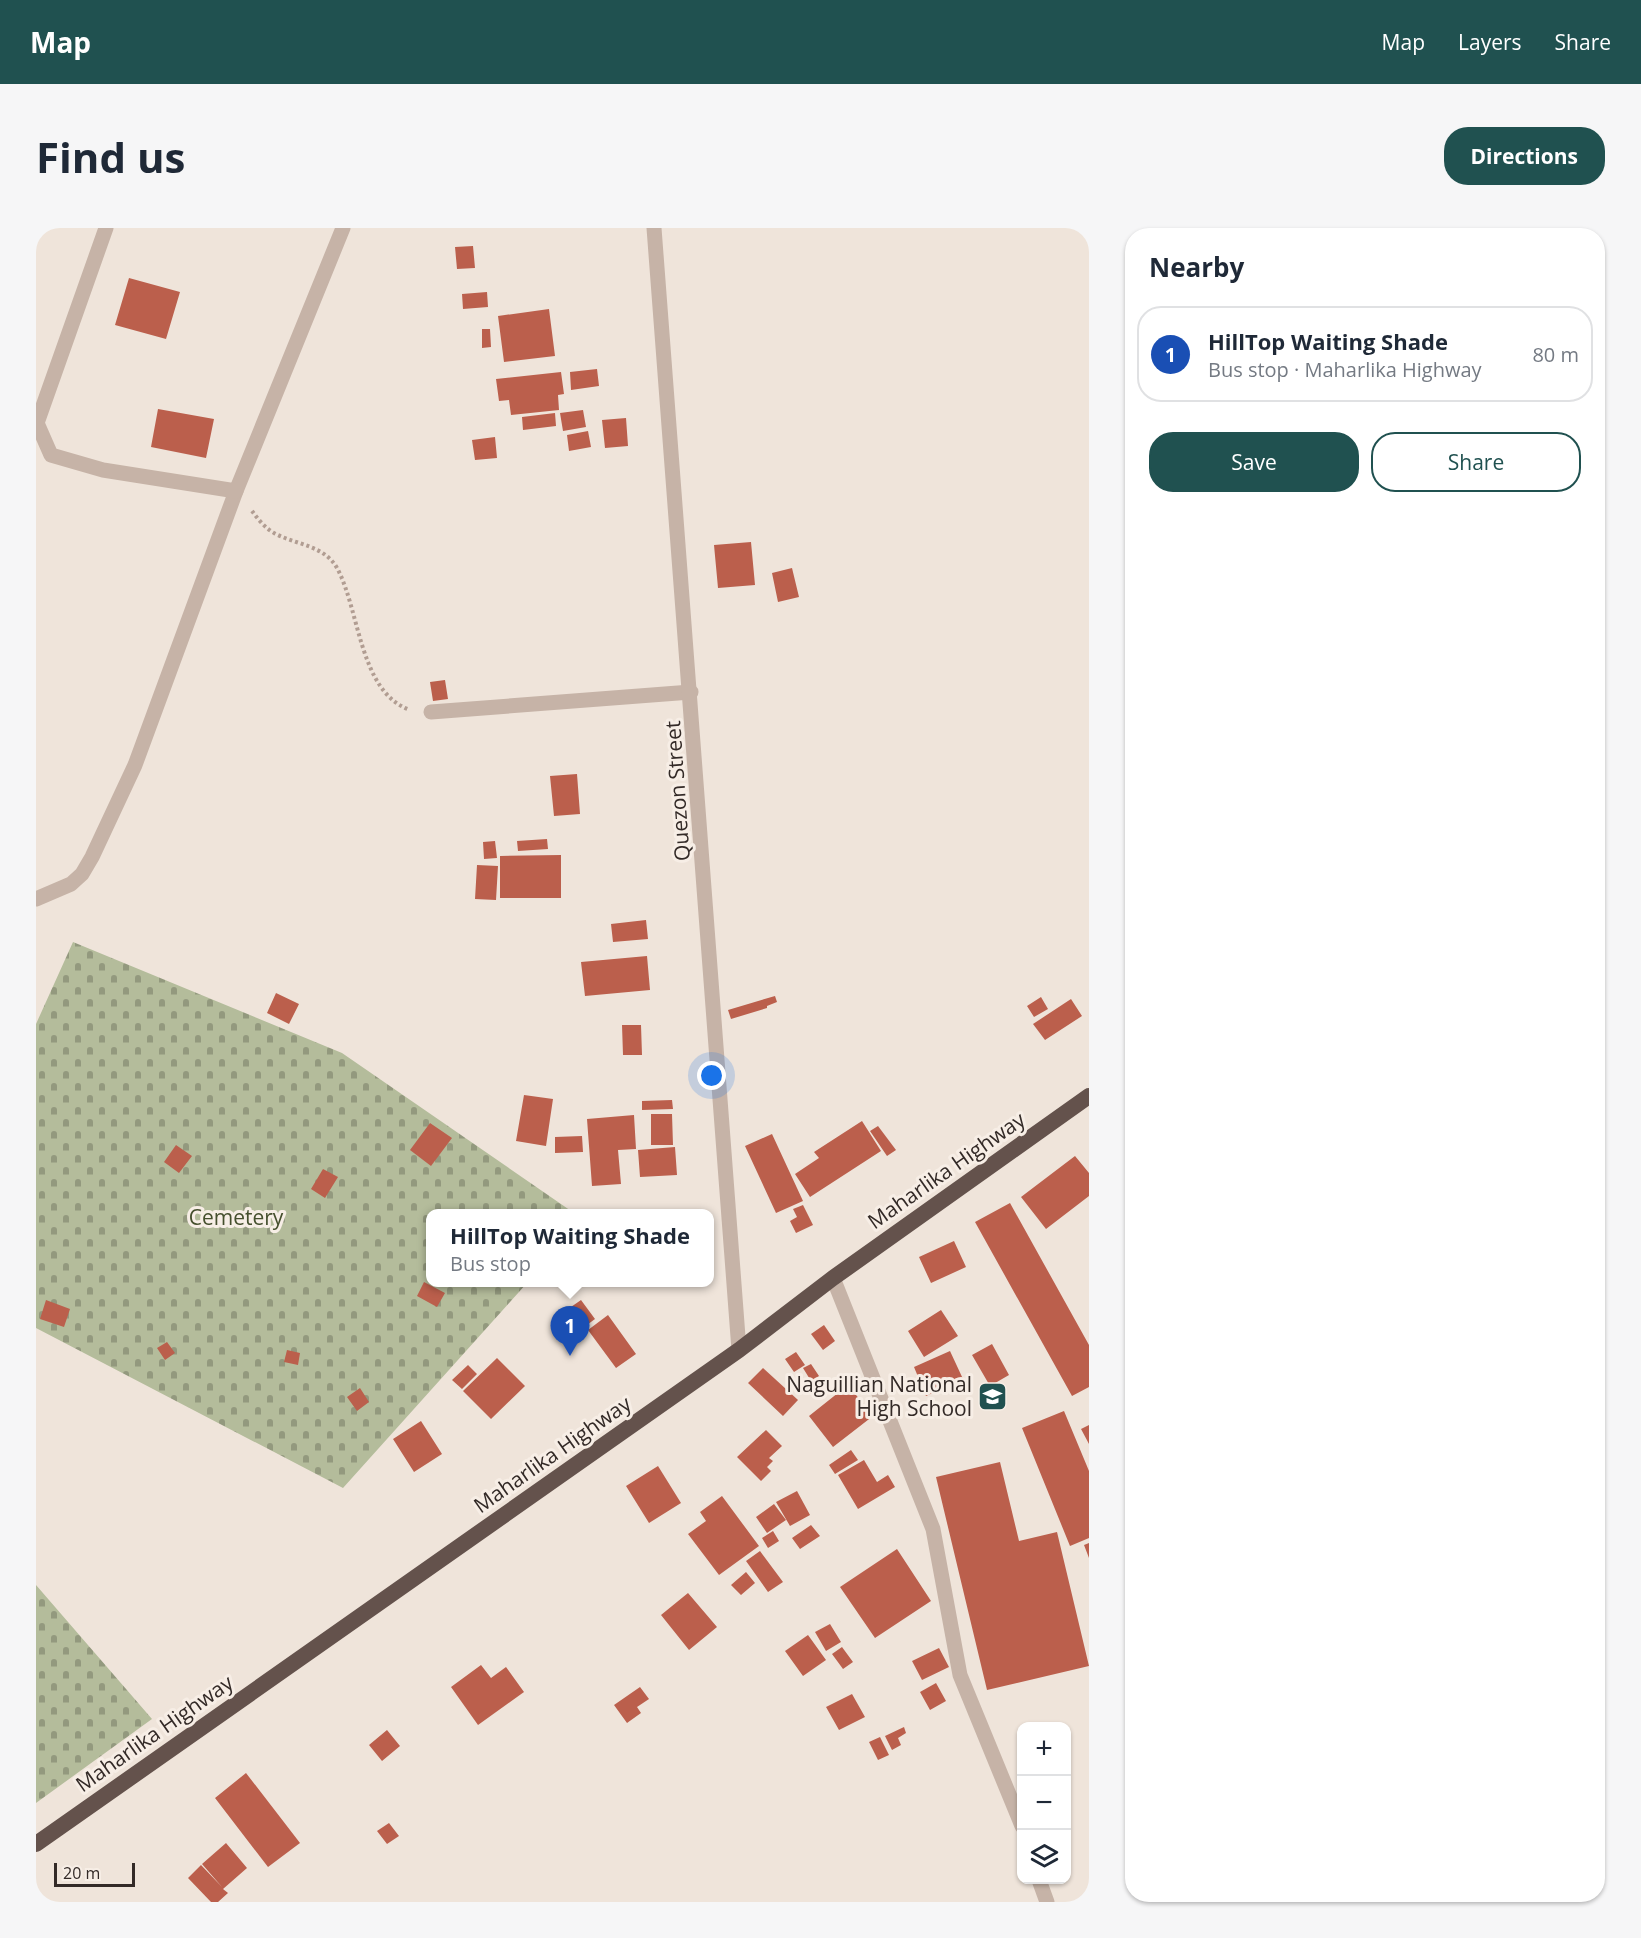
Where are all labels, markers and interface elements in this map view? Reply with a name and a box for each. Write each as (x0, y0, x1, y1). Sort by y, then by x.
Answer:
text: Map (30, 23, 91, 61)
text: Map (1382, 28, 1425, 56)
text: Layers (1458, 28, 1522, 56)
text: Share (1555, 28, 1611, 56)
button: Directions (1444, 127, 1605, 185)
text: Find us (36, 128, 185, 185)
text: Nearby (1149, 249, 1244, 285)
text: HillTop Waiting Shade (1208, 326, 1448, 356)
text: 1 (1165, 341, 1176, 368)
text: 80 m (1532, 341, 1579, 368)
text: Bus stop · Maharlika Highway (1208, 356, 1482, 383)
button: Save (1149, 432, 1359, 492)
button: Share (1371, 432, 1581, 492)
street label: Quezon Street (658, 720, 696, 862)
your location (697, 1061, 726, 1090)
street label: Maharlika Highway (862, 1105, 1031, 1235)
park label: Cemetery (189, 1203, 284, 1231)
popup (426, 1209, 714, 1287)
text: HillTop Waiting Shade (450, 1220, 690, 1250)
text: Bus stop (450, 1250, 531, 1277)
pin: 1 (550, 1306, 590, 1356)
place label: Naguillian National High School (786, 1370, 972, 1422)
school or university icon: Naguillian National High School (977, 1380, 1009, 1412)
street label: Maharlika Highway (468, 1389, 637, 1519)
street label: Maharlika Highway (70, 1668, 239, 1798)
map controls (1017, 1722, 1071, 1884)
button: + (1017, 1722, 1071, 1776)
button: − (1017, 1776, 1071, 1830)
button: layers (1017, 1830, 1071, 1884)
scale bar (54, 1860, 135, 1888)
text: 20 m (63, 1862, 100, 1884)

